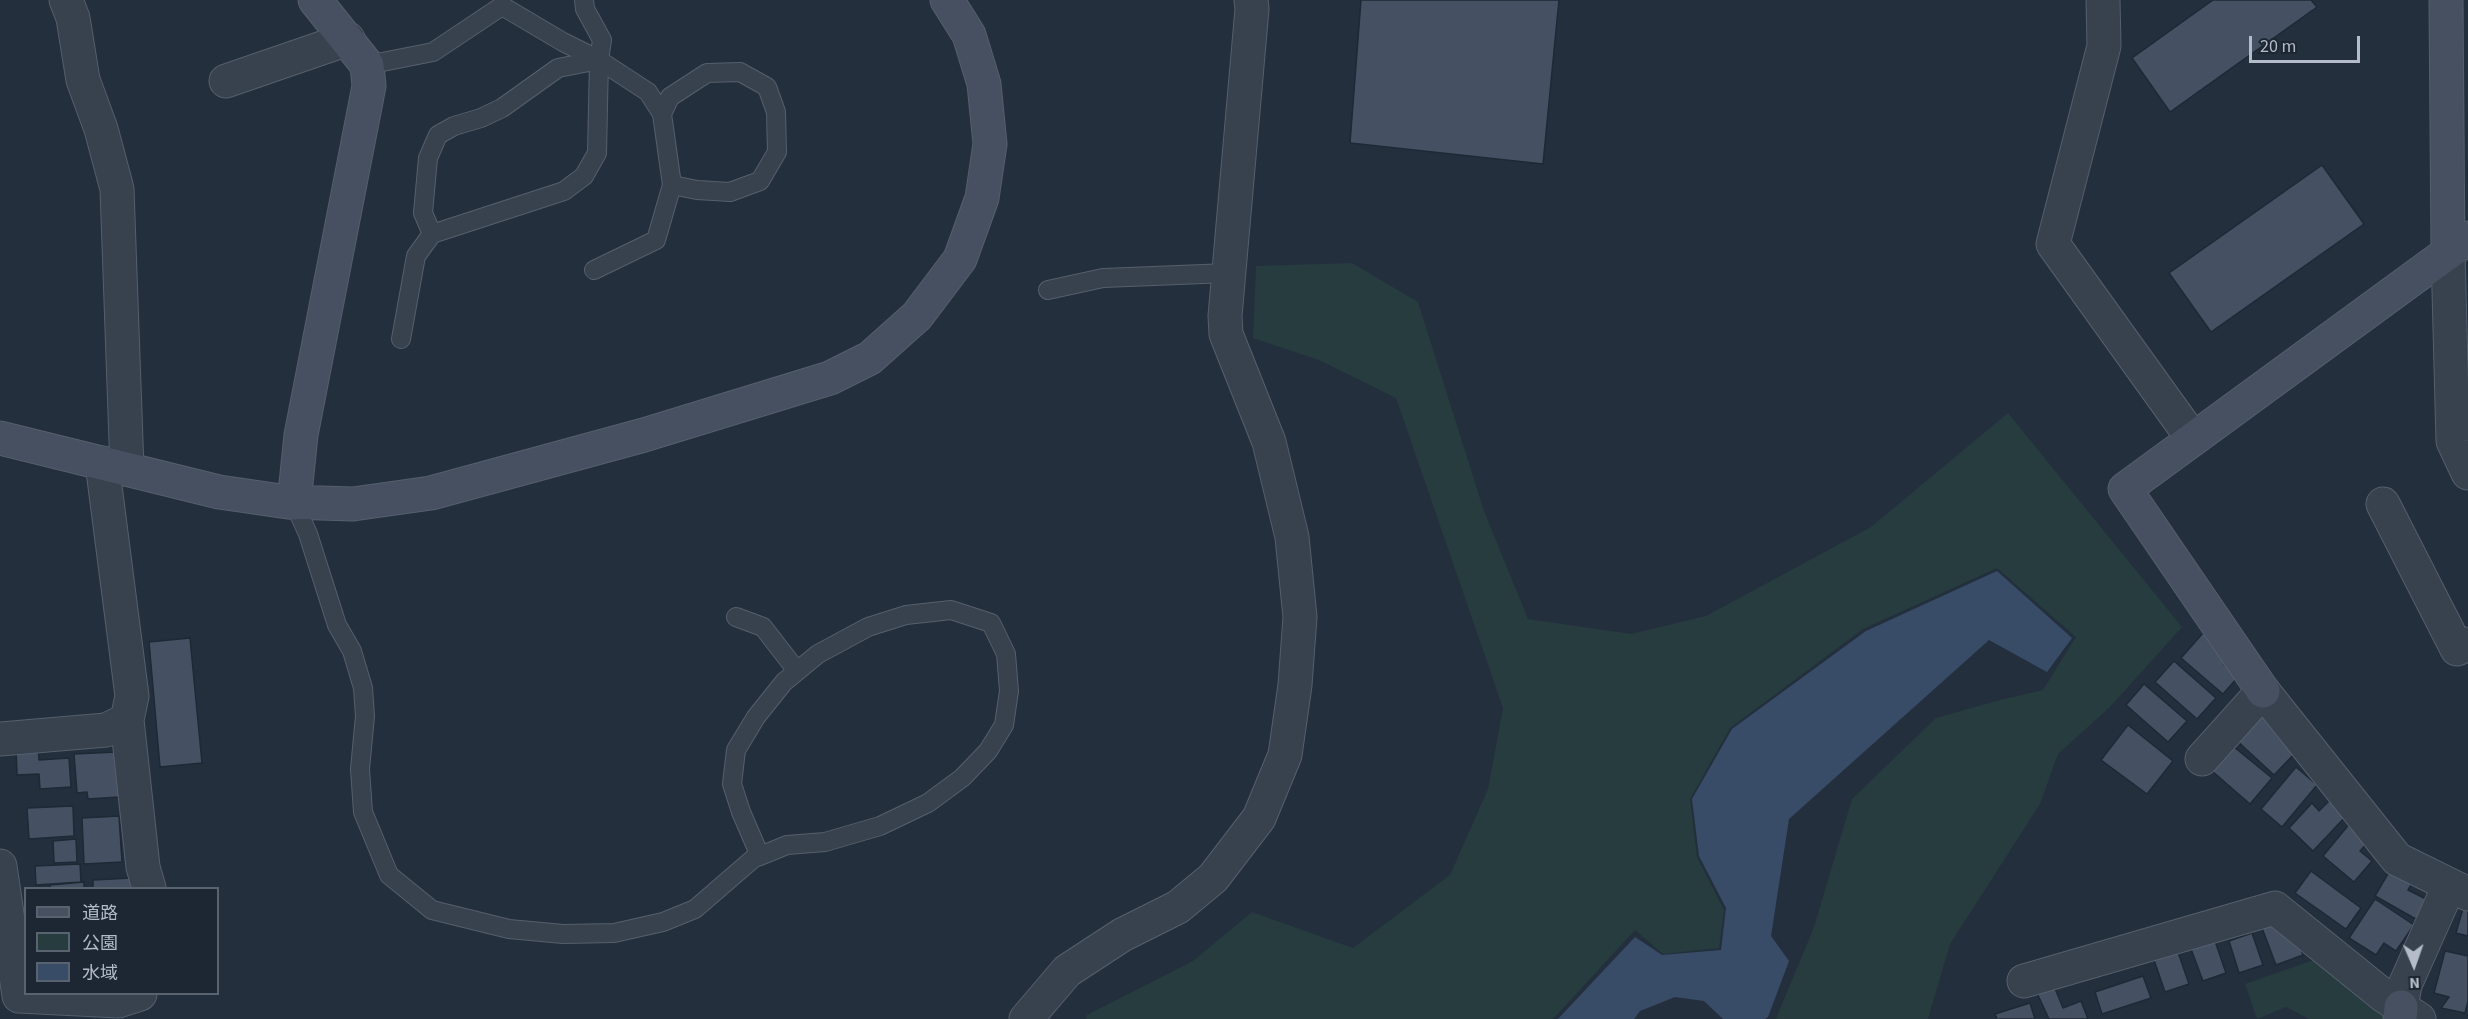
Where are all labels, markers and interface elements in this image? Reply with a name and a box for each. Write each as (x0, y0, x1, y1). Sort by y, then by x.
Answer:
scale bar (2252, 24, 2363, 62)
text: 20 m (2260, 34, 2296, 59)
legend (24, 887, 219, 995)
text: 道路 (82, 901, 118, 926)
text: 公園 (82, 931, 118, 956)
north arrow (2384, 935, 2444, 995)
text: 水域 (82, 961, 118, 986)
text: N (2409, 972, 2420, 994)

